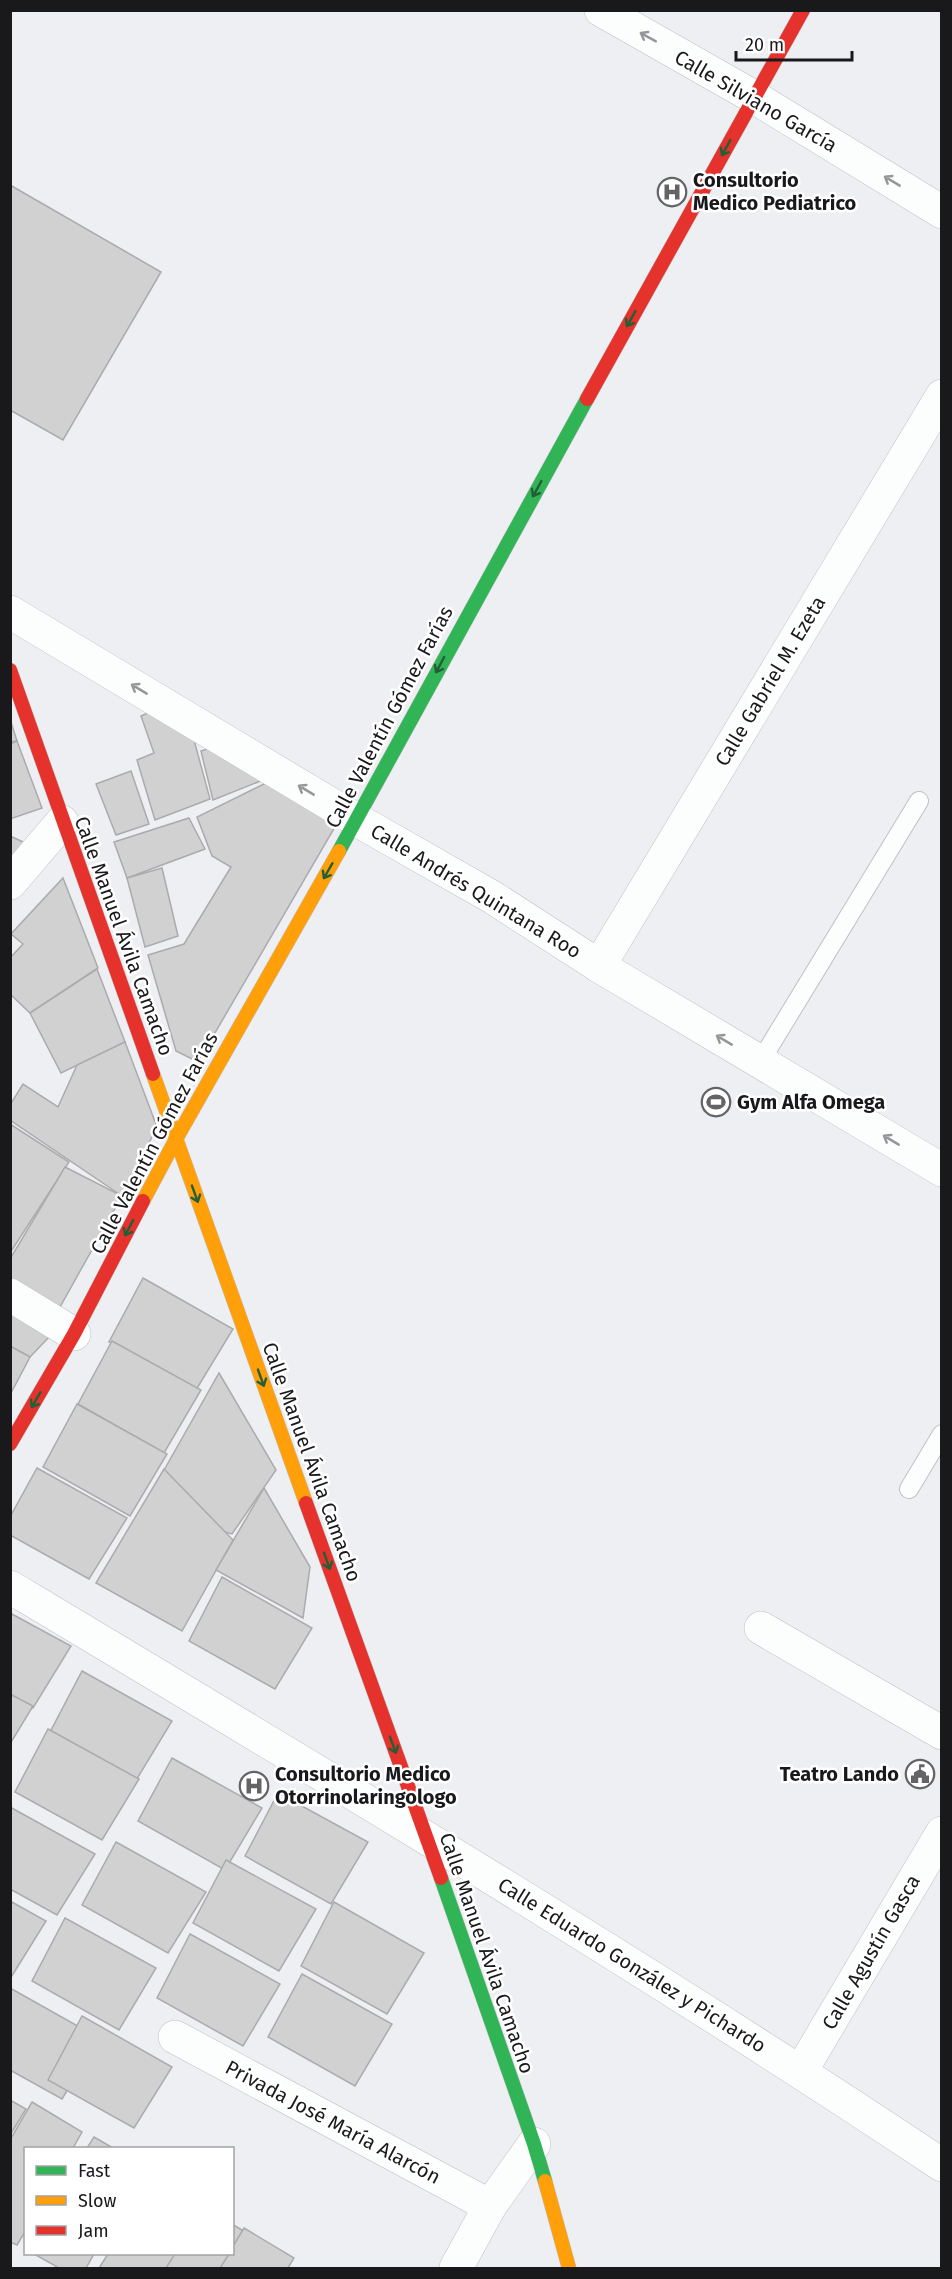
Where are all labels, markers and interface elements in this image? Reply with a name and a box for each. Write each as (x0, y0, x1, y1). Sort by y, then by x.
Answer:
scale bar (736, 24, 852, 62)
one-way arrow (640, 31, 657, 43)
text: 20 m (745, 34, 784, 56)
street label: Calle Silviano García (671, 45, 841, 157)
one-way arrow (720, 139, 732, 156)
place label: Consultorio Medico Pediatrico (693, 168, 857, 215)
one-way arrow (884, 175, 901, 187)
hospital icon: Consultorio Medico Pediatrico (656, 176, 688, 208)
one-way arrow (625, 310, 637, 327)
one-way arrow (531, 480, 543, 497)
street label: Calle Gabriel M. Ezeta (710, 592, 830, 770)
street label: Calle Valentín Gómez Farías (320, 602, 458, 832)
one-way arrow (434, 656, 446, 673)
one-way arrow (131, 683, 148, 695)
one-way arrow (298, 783, 315, 795)
street label: Calle Manuel Ávila Camacho (69, 813, 179, 1059)
street label: Calle Andrés Quintana Roo (366, 819, 586, 963)
one-way arrow (321, 862, 333, 879)
street label: Calle Valentín Gómez Farías (85, 1028, 223, 1258)
one-way arrow (716, 1034, 733, 1046)
sports icon: Gym Alfa Omega (700, 1086, 732, 1118)
place label: Gym Alfa Omega (737, 1090, 885, 1114)
one-way arrow (883, 1134, 900, 1146)
one-way arrow (191, 1184, 202, 1203)
one-way arrow (123, 1219, 134, 1237)
street label: Calle Manuel Ávila Camacho (257, 1339, 367, 1585)
one-way arrow (257, 1368, 268, 1387)
one-way arrow (30, 1390, 41, 1408)
one-way arrow (323, 1552, 334, 1570)
one-way arrow (388, 1735, 399, 1754)
public building icon: Teatro Lando (904, 1758, 936, 1790)
place label: Consultorio Medico Otorrinolaringologo (275, 1762, 457, 1809)
place label: Teatro Lando (780, 1762, 899, 1786)
hospital icon: Consultorio Medico Otorrinolaringologo (238, 1770, 270, 1802)
street label: Calle Manuel Ávila Camacho (434, 1829, 540, 2077)
street label: Calle Agustín Gasca (817, 1870, 925, 2034)
street label: Calle Eduardo González y Pichardo (494, 1872, 770, 2058)
street label: Privada José María Alarcón (221, 2055, 445, 2189)
legend (24, 2147, 234, 2255)
text: Fast (78, 2160, 111, 2182)
text: Slow (78, 2190, 117, 2212)
text: Jam (78, 2220, 109, 2242)

